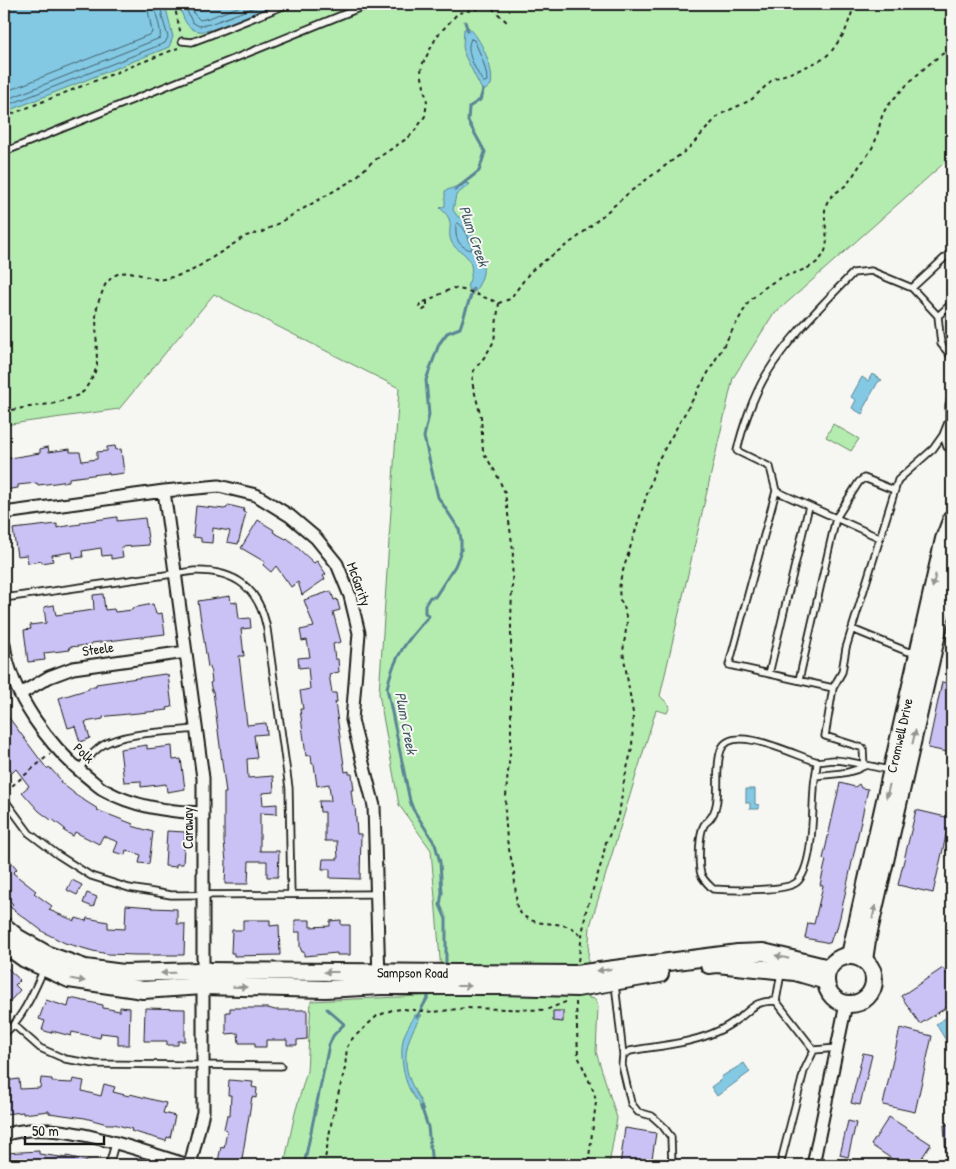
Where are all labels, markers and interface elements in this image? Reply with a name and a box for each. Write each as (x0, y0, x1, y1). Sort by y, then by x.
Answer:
water label: Plum Creek (454, 203, 495, 271)
street label: McGarity (342, 559, 376, 609)
one-way arrow (930, 574, 938, 589)
street label: Steele (81, 637, 115, 660)
water label: Plum Creek (390, 690, 423, 758)
street label: Cromwell Drive (881, 696, 917, 775)
one-way arrow (911, 728, 919, 744)
street label: Polk (70, 738, 99, 767)
one-way arrow (883, 784, 891, 800)
street label: Caraway (178, 807, 198, 849)
one-way arrow (870, 905, 878, 920)
one-way arrow (774, 953, 789, 961)
street label: Sampson Road (377, 962, 449, 983)
one-way arrow (595, 966, 611, 974)
one-way arrow (322, 968, 338, 976)
one-way arrow (160, 969, 176, 977)
one-way arrow (71, 977, 87, 985)
one-way arrow (457, 982, 473, 990)
one-way arrow (232, 983, 248, 991)
scale bar (25, 1114, 104, 1146)
text: 50 m (32, 1120, 59, 1141)

